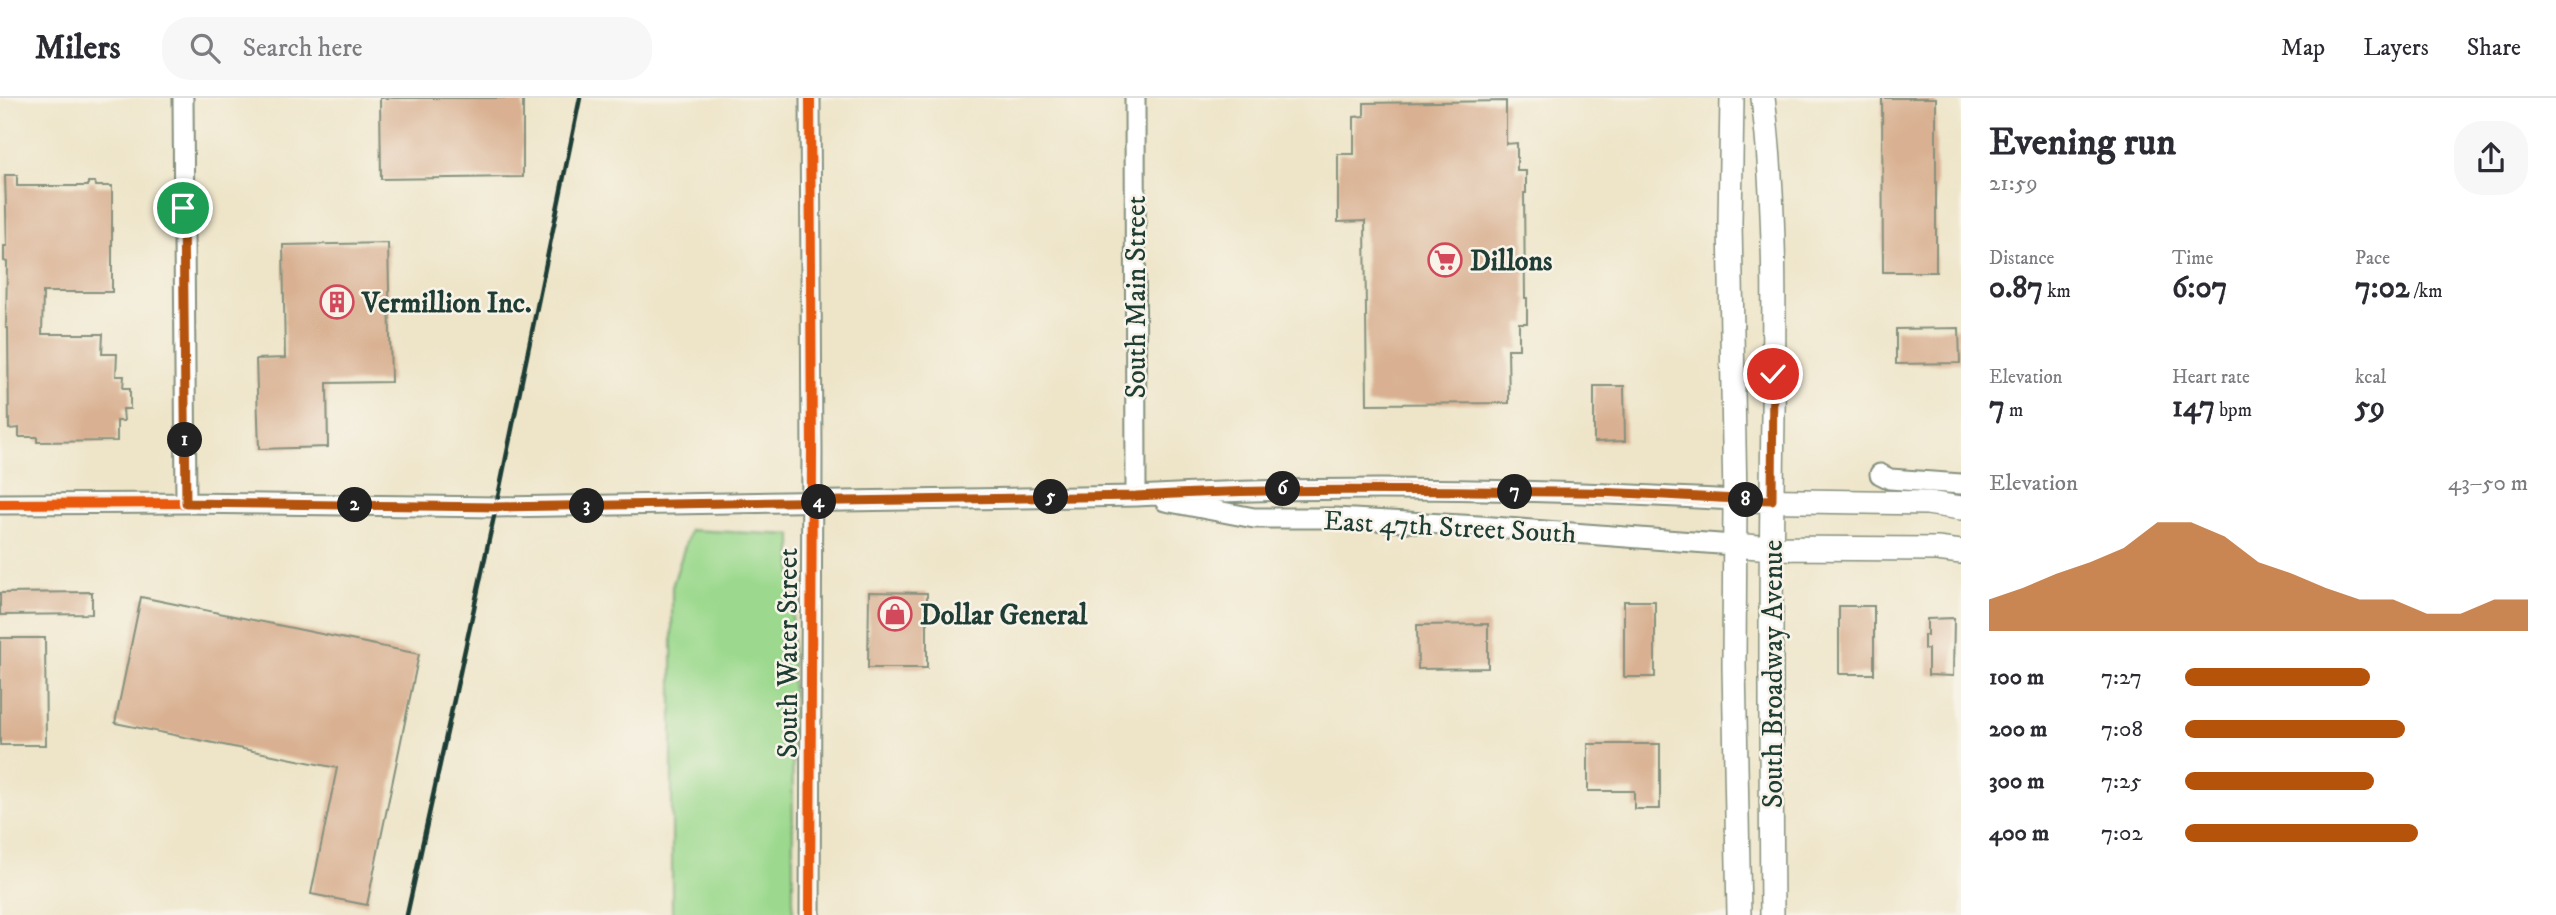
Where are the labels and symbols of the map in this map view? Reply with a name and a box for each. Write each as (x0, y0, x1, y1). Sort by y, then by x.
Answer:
pin (153, 178, 213, 238)
street label: South Main Street (1119, 195, 1154, 399)
supermarket icon: Dillons (1426, 241, 1464, 279)
place label: Dillons (1470, 244, 1553, 279)
building icon: Vermillion Inc. (318, 283, 356, 321)
place label: Vermillion Inc. (361, 286, 532, 321)
pin (1743, 344, 1803, 404)
pin: 1 (168, 422, 202, 458)
pin: 6 (1266, 472, 1300, 506)
pin: 7 (1498, 474, 1532, 510)
pin: 5 (1034, 480, 1068, 514)
pin: 8 (1728, 482, 1764, 518)
pin: 4 (802, 484, 836, 520)
pin: 2 (338, 488, 372, 522)
pin: 3 (570, 488, 604, 524)
street label: East 47th Street South (1322, 503, 1578, 552)
street label: South Broadway Avenue (1756, 540, 1791, 808)
street label: South Water Street (771, 548, 806, 758)
shop icon: Dollar General (876, 595, 914, 633)
place label: Dollar General (920, 598, 1088, 633)

